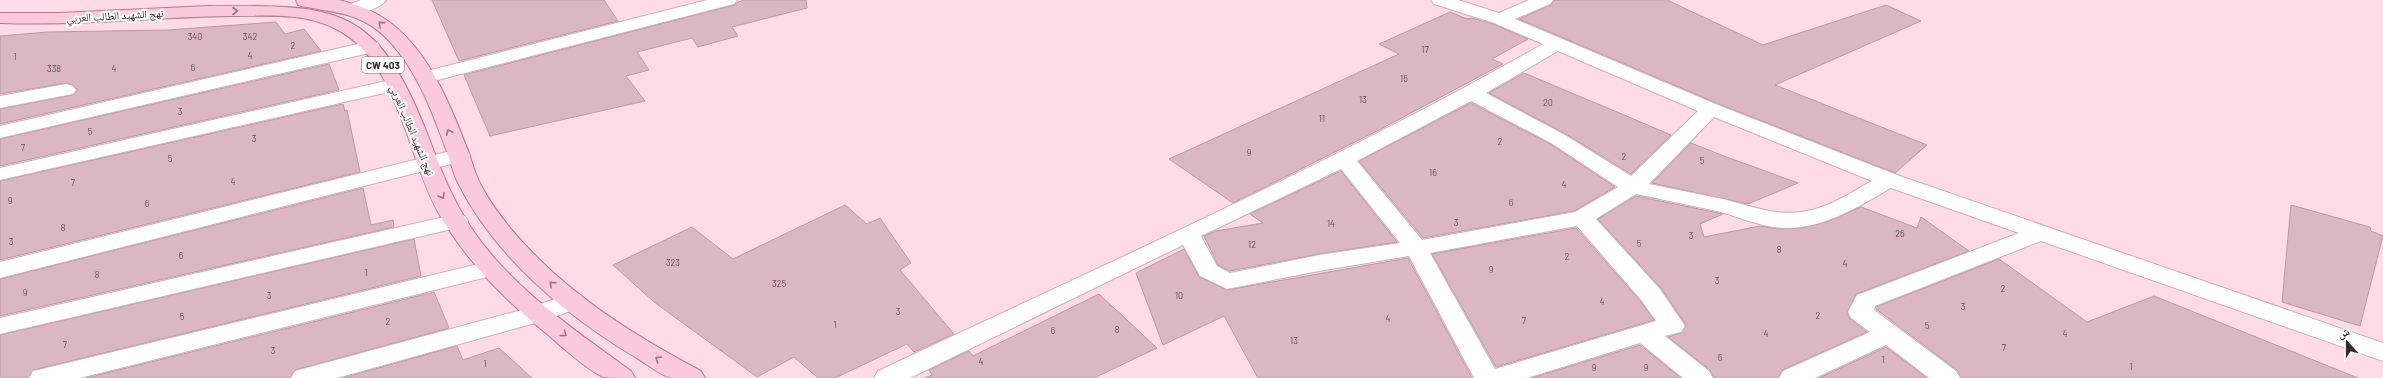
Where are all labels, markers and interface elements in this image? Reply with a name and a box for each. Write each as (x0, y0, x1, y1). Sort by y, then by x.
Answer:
street label: نهج الشهيد الطالب العربي (66, 6, 164, 27)
one-way arrow (232, 6, 238, 15)
one-way arrow (378, 21, 386, 28)
house number: 340 (188, 31, 202, 42)
house number: 342 (243, 31, 257, 42)
house number: 2 (291, 40, 296, 51)
house number: 17 (1421, 44, 1429, 55)
house number: 4 (248, 50, 253, 61)
house number: 1 (13, 51, 17, 62)
road number: CW 403 (362, 57, 404, 73)
house number: 6 (191, 62, 196, 73)
house number: 338 (47, 63, 61, 74)
house number: 4 (112, 63, 117, 74)
house number: 15 (1400, 73, 1408, 84)
street label: نهج الشهيد الطالب العربي (385, 83, 438, 178)
house number: 13 (1359, 94, 1367, 105)
house number: 20 (1543, 97, 1553, 108)
house number: 3 (178, 106, 183, 117)
house number: 11 (1319, 113, 1325, 124)
house number: 5 (88, 126, 93, 137)
one-way arrow (446, 129, 454, 137)
house number: 3 (252, 133, 257, 144)
house number: 2 (1498, 136, 1503, 147)
house number: 7 (21, 142, 26, 153)
house number: 9 (1247, 147, 1252, 158)
house number: 2 (1622, 151, 1627, 162)
house number: 5 (168, 153, 173, 164)
house number: 5 (1700, 155, 1705, 166)
house number: 16 (1429, 167, 1437, 178)
house number: 4 (231, 176, 236, 187)
house number: 7 (71, 177, 76, 188)
house number: 4 (1562, 179, 1567, 190)
one-way arrow (437, 192, 445, 199)
house number: 9 (8, 195, 13, 206)
house number: 6 (1509, 197, 1514, 208)
house number: 6 (145, 198, 150, 209)
house number: 3 (1454, 217, 1459, 228)
house number: 14 (1327, 218, 1335, 229)
house number: 8 (61, 222, 66, 233)
house number: 26 (1895, 228, 1905, 239)
house number: 3 (1689, 230, 1694, 241)
house number: 3 (9, 236, 14, 247)
house number: 5 (1637, 238, 1642, 249)
house number: 12 (1248, 239, 1256, 250)
house number: 8 (1777, 244, 1782, 255)
house number: 6 (179, 250, 184, 261)
house number: 2 (1565, 251, 1570, 262)
house number: 323 (666, 257, 680, 268)
house number: 4 (1843, 258, 1848, 269)
house number: 9 (1489, 264, 1494, 275)
house number: 1 (364, 267, 368, 278)
house number: 8 (95, 269, 100, 280)
house number: 3 (1715, 275, 1720, 286)
house number: 325 (772, 278, 786, 289)
one-way arrow (549, 282, 556, 289)
house number: 2 (2001, 283, 2006, 294)
house number: 9 (23, 287, 28, 298)
house number: 3 (267, 290, 272, 301)
house number: 10 (1175, 290, 1183, 301)
house number: 4 (1600, 296, 1605, 307)
house number: 3 (1961, 301, 1966, 312)
house number: 3 (896, 306, 901, 317)
house number: 2 (1816, 310, 1821, 321)
house number: 5 (180, 311, 185, 322)
house number: 4 (1386, 313, 1391, 324)
house number: 7 (1522, 315, 1527, 326)
house number: 2 (386, 316, 391, 327)
house number: 1 (833, 319, 837, 330)
house number: 5 (1925, 320, 1930, 331)
north arrow (2327, 322, 2367, 362)
house number: 8 (1115, 324, 1120, 335)
text: ش (2335, 324, 2352, 342)
house number: 6 (1051, 325, 1056, 336)
house number: 4 (1764, 328, 1769, 339)
house number: 4 (2063, 328, 2068, 339)
one-way arrow (559, 330, 566, 337)
house number: 13 (1290, 335, 1298, 346)
house number: 7 (63, 339, 68, 350)
house number: 7 (2002, 342, 2007, 353)
house number: 3 (271, 345, 276, 356)
house number: 6 (1718, 352, 1723, 363)
house number: 1 (1881, 354, 1885, 365)
one-way arrow (655, 356, 662, 364)
house number: 4 (979, 356, 984, 367)
house number: 1 (483, 358, 487, 369)
house number: 1 (2129, 361, 2133, 372)
house number: 9 (1592, 362, 1597, 373)
house number: 9 (1644, 362, 1649, 373)

